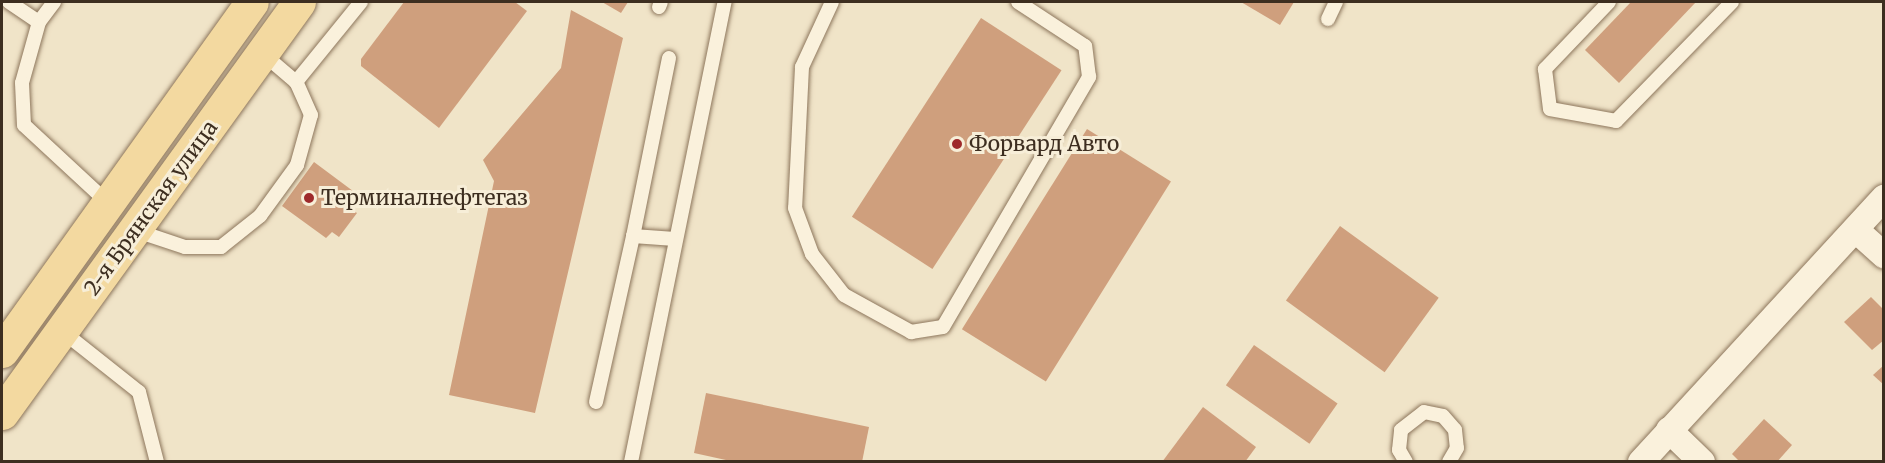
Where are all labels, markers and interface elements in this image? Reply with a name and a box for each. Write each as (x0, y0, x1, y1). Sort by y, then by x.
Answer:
street label: 2-я Брянская улица (79, 116, 223, 300)
place label: Форвард Авто (969, 131, 1119, 157)
marker: Форвард Авто (950, 137, 964, 151)
place label: Терминалнефтегаз (321, 185, 528, 211)
marker: Терминалнефтегаз (302, 191, 316, 205)

